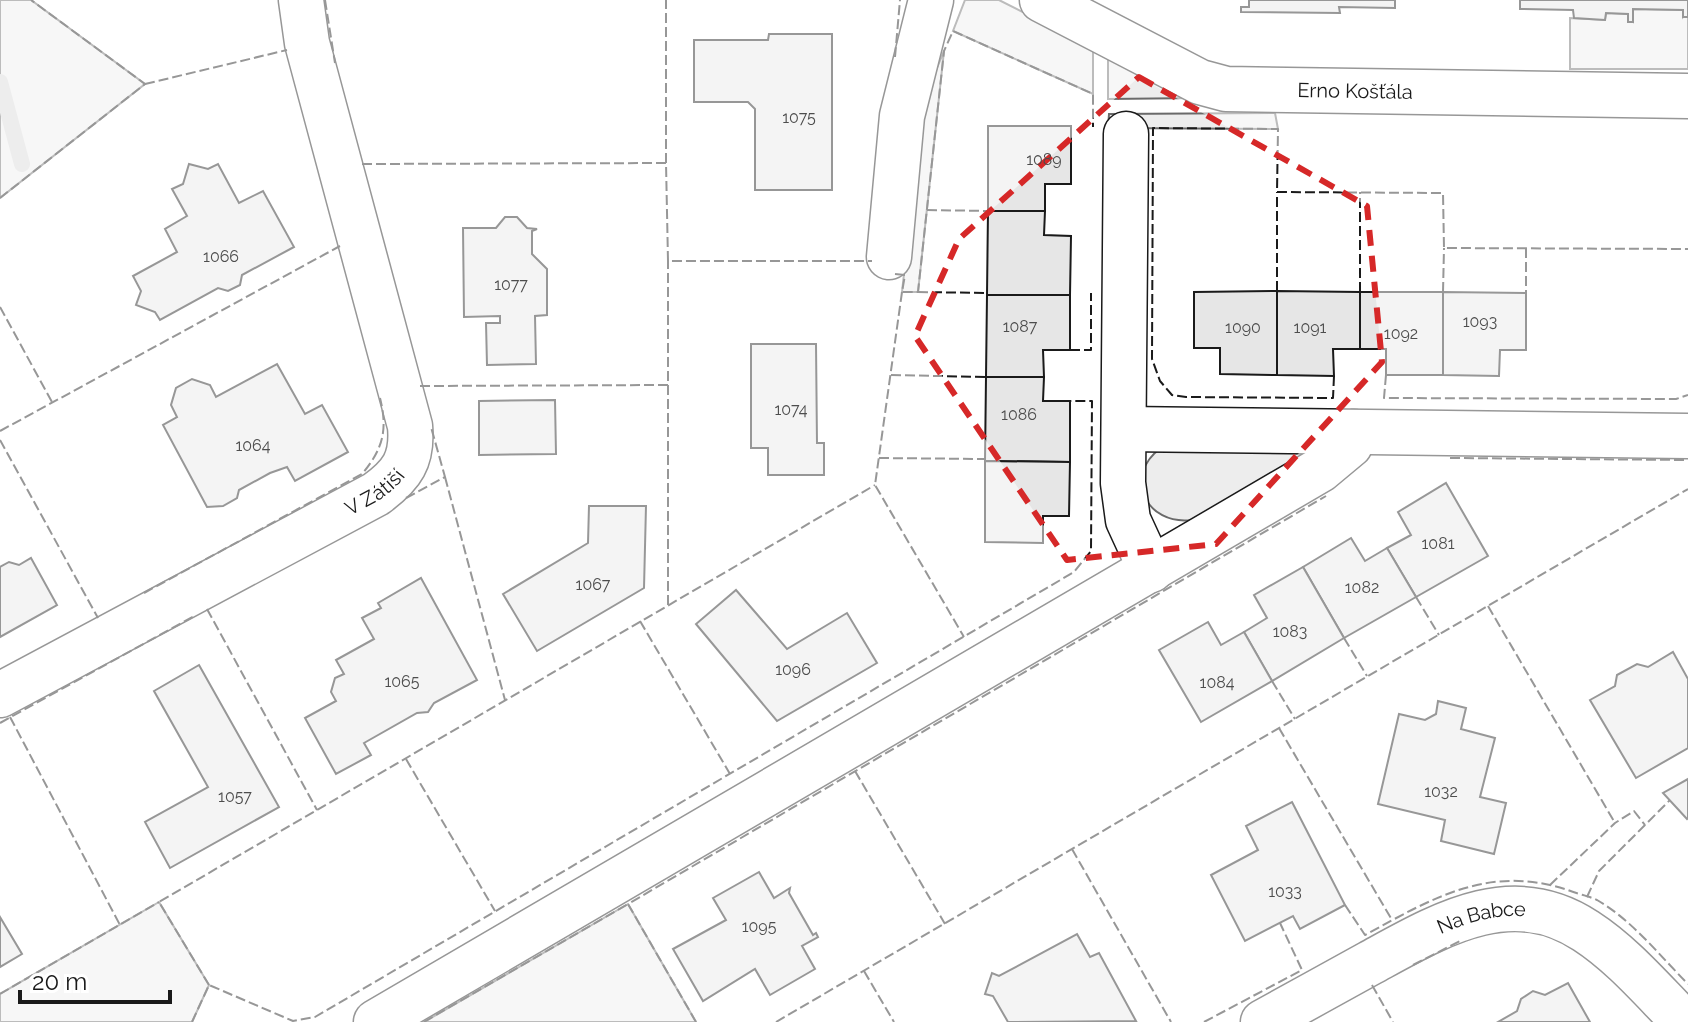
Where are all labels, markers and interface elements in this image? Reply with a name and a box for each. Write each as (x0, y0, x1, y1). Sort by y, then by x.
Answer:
street label: Erno Košťála (1297, 78, 1413, 104)
house number: 1075 (782, 108, 816, 127)
house number: 1089 (1026, 150, 1062, 169)
house number: 1066 (203, 247, 239, 266)
house number: 1077 (494, 275, 528, 294)
house number: 1093 (1463, 312, 1497, 331)
house number: 1087 (1003, 317, 1038, 336)
house number: 1090 (1225, 318, 1261, 337)
house number: 1091 (1294, 318, 1327, 337)
house number: 1092 (1384, 324, 1418, 343)
house number: 1074 (775, 400, 808, 419)
house number: 1086 (1001, 405, 1037, 424)
house number: 1064 (235, 436, 271, 455)
street label: V Zátiší (341, 464, 410, 520)
house number: 1081 (1422, 534, 1455, 553)
house number: 1067 (576, 575, 611, 594)
house number: 1082 (1345, 578, 1379, 597)
house number: 1083 (1273, 622, 1307, 641)
house number: 1096 (775, 660, 811, 679)
house number: 1065 (384, 672, 420, 691)
house number: 1084 (1200, 673, 1235, 692)
house number: 1032 (1424, 782, 1458, 801)
house number: 1057 (218, 787, 252, 806)
house number: 1033 (1268, 882, 1302, 901)
street label: Na Babce (1433, 897, 1526, 939)
house number: 1095 (742, 917, 777, 936)
scale bar (20, 954, 170, 1004)
text: 20 m (32, 967, 87, 996)

